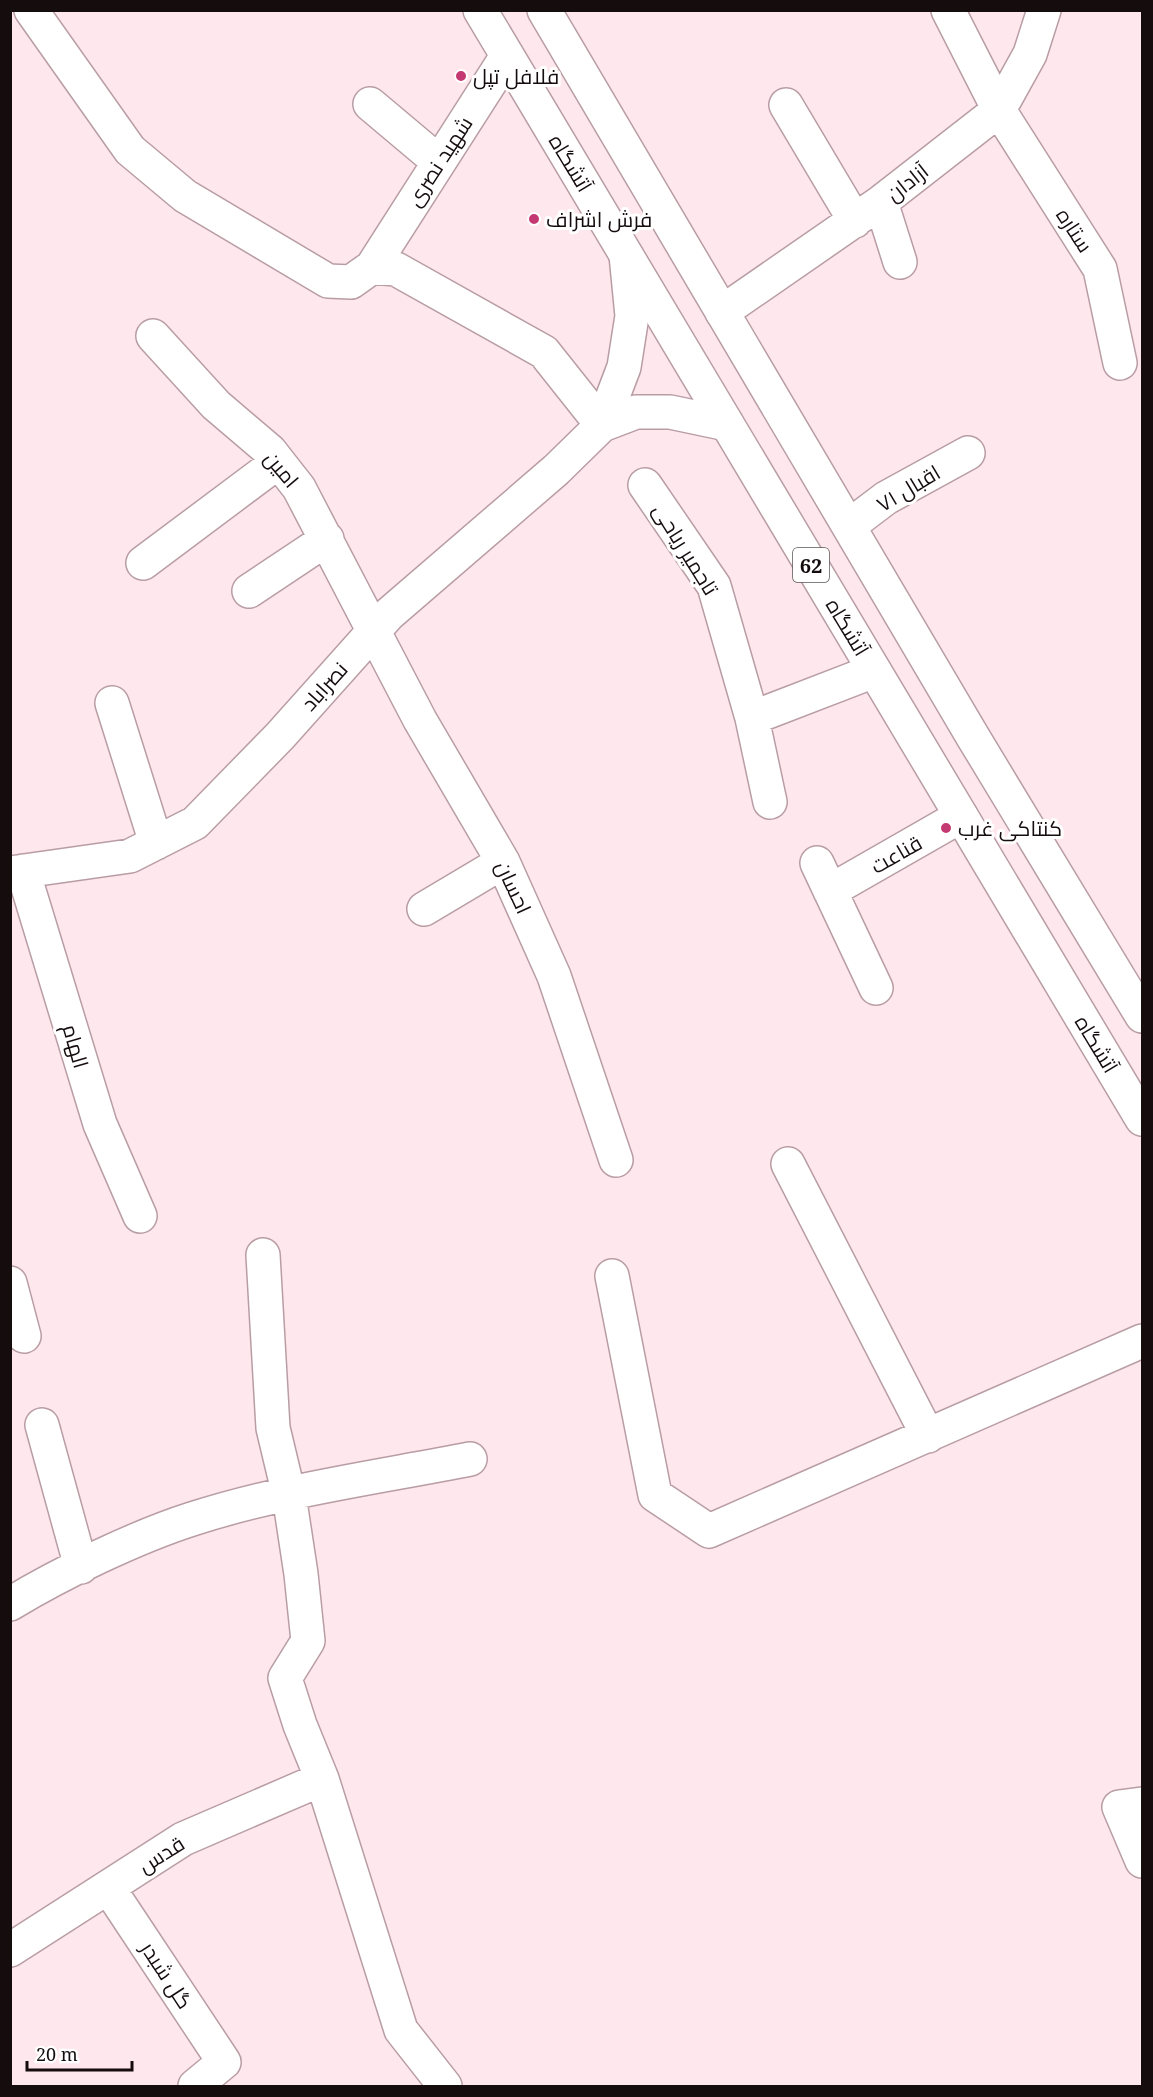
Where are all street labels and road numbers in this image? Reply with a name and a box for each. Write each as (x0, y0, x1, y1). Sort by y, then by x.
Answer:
street label: شهید نصری (399, 111, 479, 211)
street label: آتشگاه (543, 129, 599, 197)
street label: آزادان (880, 156, 934, 207)
street label: ستاره (1050, 202, 1100, 258)
street label: امین (258, 445, 306, 493)
street label: ۷۱ اقبال (871, 458, 945, 518)
street label: تاجمیر ریاحی (647, 498, 725, 600)
road number: 62 (793, 548, 829, 582)
street label: آتشگاه (820, 593, 876, 661)
street label: نصراباد (295, 656, 353, 716)
street label: قناعت (865, 828, 927, 880)
street label: احسان (490, 856, 538, 918)
street label: آتشگاه (1069, 1010, 1125, 1078)
street label: الهام (55, 1021, 96, 1072)
street label: قدس (133, 1829, 189, 1879)
street label: گل شبدر (134, 1935, 199, 2014)

